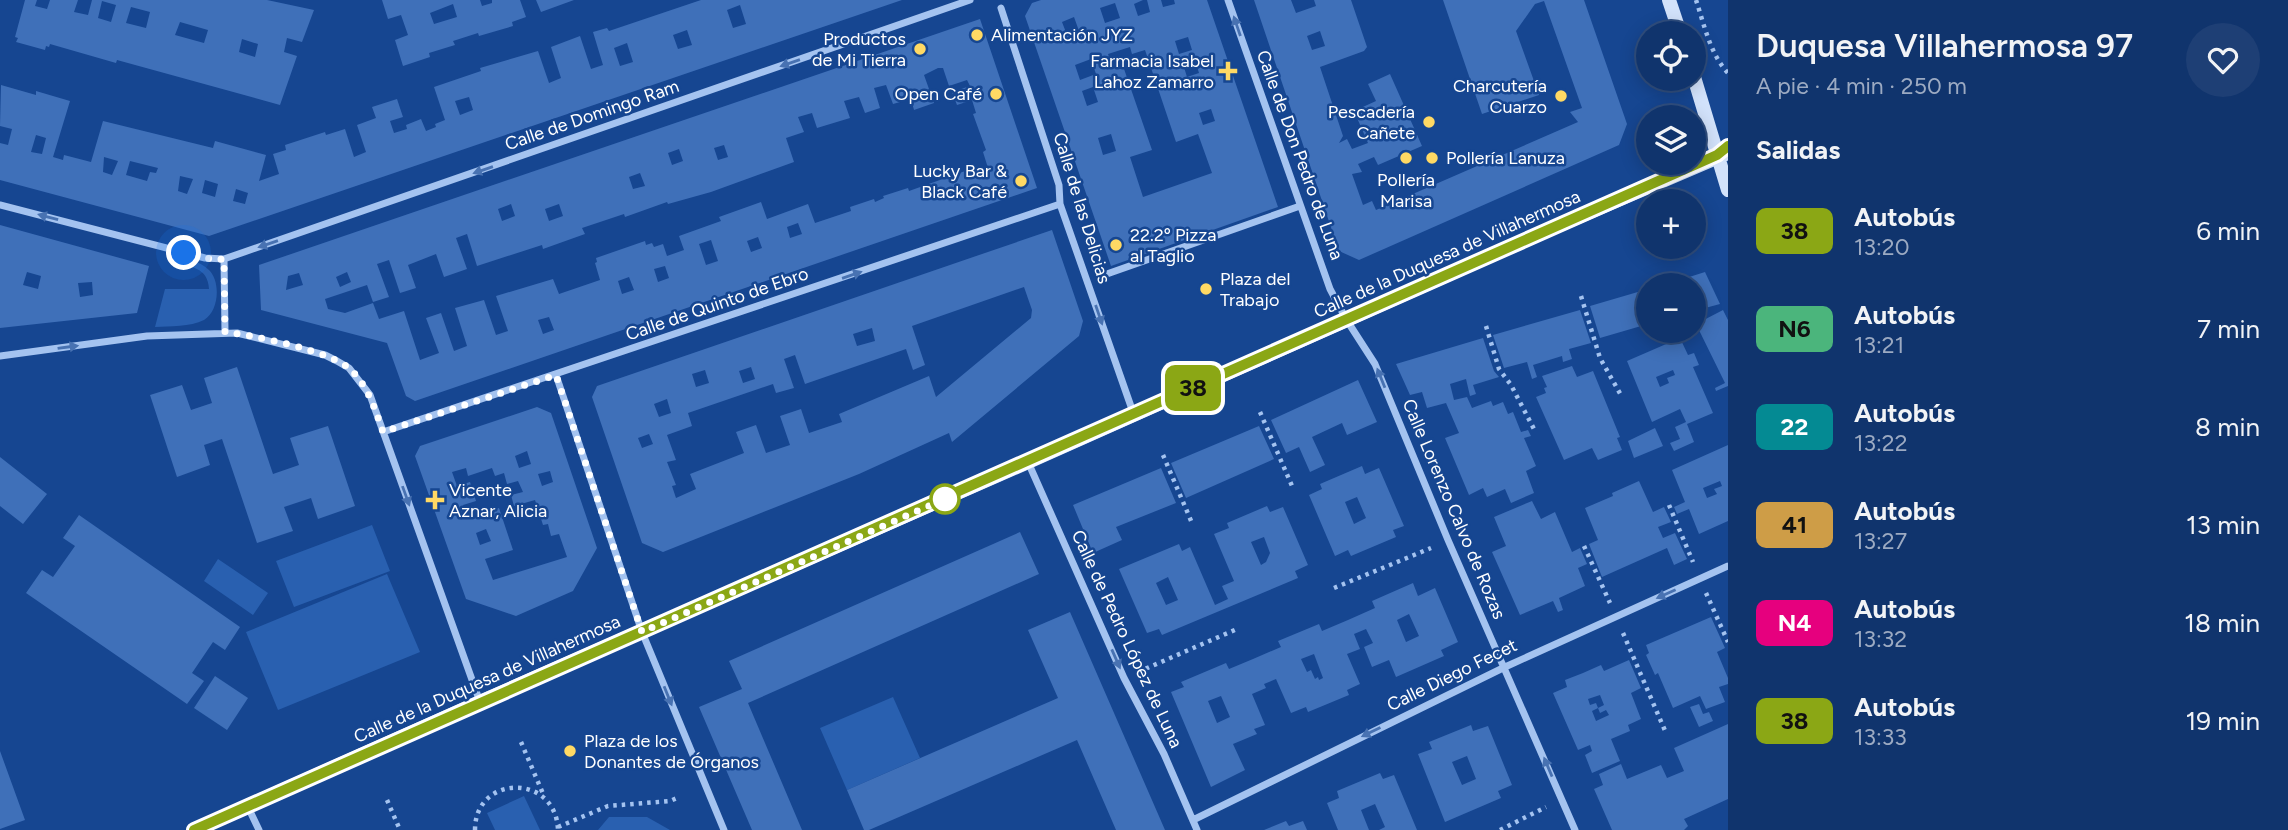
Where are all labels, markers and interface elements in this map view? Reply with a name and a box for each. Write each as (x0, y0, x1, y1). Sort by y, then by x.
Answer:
one-way arrow (1231, 15, 1242, 36)
map controls (1636, 21, 1706, 343)
button: locate (1636, 21, 1706, 91)
button: heart (2186, 23, 2260, 97)
place label: Alimentación JYZ (991, 24, 1133, 46)
text: Duquesa Villahermosa 97 (1756, 26, 2133, 65)
marker: Alimentación JYZ (969, 27, 985, 43)
place label: Productos de Mi Tierra (812, 28, 906, 71)
marker: Productos de Mi Tierra (912, 41, 928, 57)
street label: Calle de Don Pedro de Luna (1252, 47, 1348, 263)
place label: Farmacia Isabel Lahoz Zamarro (1090, 50, 1214, 93)
one-way arrow (780, 58, 801, 69)
marker: Farmacia Isabel Lahoz Zamarro (1220, 63, 1236, 79)
text: A pie · 4 min · 250 m (1756, 72, 1967, 100)
street label: Calle de Domingo Ram (502, 75, 682, 155)
place label: Charcutería Cuarzo (1453, 75, 1547, 118)
place label: Open Café (894, 83, 982, 105)
marker: Open Café (988, 86, 1004, 102)
marker: Charcutería Cuarzo (1553, 88, 1569, 104)
place label: Pescadería Cañete (1328, 101, 1415, 144)
button: layers (1636, 105, 1706, 175)
marker: Pescadería Cañete (1421, 114, 1437, 130)
street label: Calle de las Delicias (1049, 130, 1115, 286)
text: Salidas (1756, 134, 1840, 166)
place label: Pollería Lanuza (1446, 147, 1565, 169)
marker: Pollería Marisa (1398, 150, 1414, 166)
marker: Pollería Lanuza (1424, 150, 1440, 166)
place label: Lucky Bar & Black Café (913, 160, 1007, 203)
one-way arrow (472, 165, 493, 176)
place label: Pollería Marisa (1377, 169, 1435, 212)
marker: Lucky Bar & Black Café (1013, 173, 1029, 189)
street label: Calle de la Duquesa de Villahermosa (1310, 185, 1584, 323)
button: + (1636, 189, 1706, 259)
text: Autobús (1854, 201, 1955, 233)
one-way arrow (37, 211, 59, 222)
text: 6 min (2196, 215, 2260, 247)
text: 38 (1780, 216, 1809, 245)
place label: 22.2º Pizza al Taglio (1130, 224, 1216, 267)
text: 13:20 (1854, 233, 1909, 261)
your location (166, 235, 201, 270)
marker: 22.2º Pizza al Taglio (1108, 237, 1124, 253)
one-way arrow (257, 239, 278, 250)
street label: Calle de Quinto de Ebro (623, 262, 811, 346)
place label: Plaza del Trabajo (1220, 268, 1290, 311)
one-way arrow (842, 269, 863, 280)
button: − (1636, 273, 1706, 343)
marker: Plaza del Trabajo (1198, 281, 1214, 297)
text: Autobús (1854, 299, 1955, 331)
one-way arrow (1094, 304, 1105, 325)
text: 7 min (2197, 313, 2260, 345)
text: N6 (1778, 314, 1811, 343)
text: 13:21 (1854, 331, 1904, 359)
one-way arrow (57, 341, 79, 352)
line badge: 38 (1162, 365, 1224, 411)
one-way arrow (1375, 368, 1387, 388)
text: 38 (1179, 373, 1207, 402)
street label: Calle Lorenzo Calvo de Rozas (1398, 396, 1510, 622)
text: Autobús (1854, 397, 1955, 429)
text: 8 min (2195, 411, 2260, 443)
text: 22 (1781, 412, 1808, 441)
text: 13:22 (1854, 429, 1908, 457)
place label: Vicente Aznar, Alicia (449, 479, 547, 522)
unlabelled marker (930, 484, 960, 514)
one-way arrow (401, 486, 412, 507)
marker: Vicente Aznar, Alicia (427, 492, 443, 508)
text: Autobús (1854, 495, 1955, 527)
text: 13 min (2186, 509, 2260, 541)
text: 41 (1782, 510, 1807, 539)
street label: Calle de Pedro López de Luna (1067, 527, 1187, 751)
text: 13:27 (1854, 527, 1907, 555)
one-way arrow (1656, 588, 1676, 600)
text: Autobús (1854, 593, 1955, 625)
text: 18 min (2184, 607, 2260, 639)
text: N4 (1778, 608, 1811, 637)
street label: Calle de la Duquesa de Villahermosa (350, 610, 624, 748)
text: 13:32 (1854, 625, 1907, 653)
street label: Calle Diego Fecet (1383, 634, 1521, 716)
one-way arrow (1110, 649, 1122, 669)
one-way arrow (662, 685, 673, 706)
text: Autobús (1854, 691, 1955, 723)
text: 19 min (2185, 705, 2260, 737)
text: 38 (1780, 706, 1809, 735)
text: 13:33 (1854, 723, 1907, 751)
one-way arrow (1361, 727, 1381, 738)
place label: Plaza de los Donantes de Órganos (584, 730, 759, 773)
marker: Plaza de los Donantes de Órganos (562, 743, 578, 759)
one-way arrow (1542, 757, 1553, 778)

